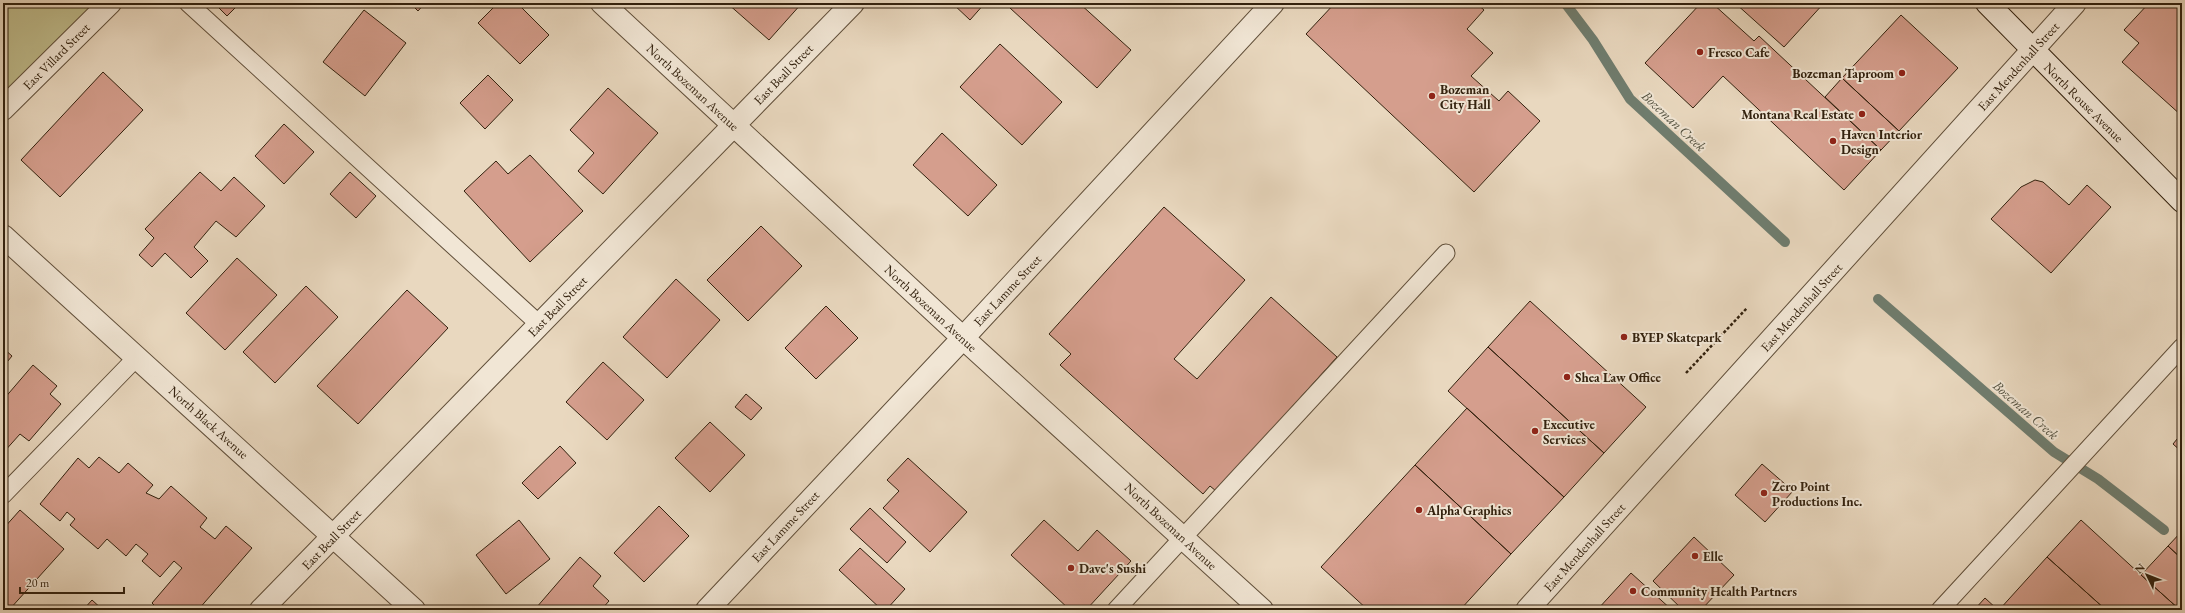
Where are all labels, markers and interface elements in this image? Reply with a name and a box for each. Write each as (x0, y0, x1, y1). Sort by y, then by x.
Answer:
street label: East Mendenhall Street (1974, 18, 2063, 114)
street label: East Villard Street (19, 19, 94, 94)
street label: North Bozeman Avenue (643, 40, 742, 135)
street label: East Beall Street (750, 40, 817, 108)
place label: Fresco Cafe (1708, 44, 1770, 61)
marker: Fresco Cafe (1695, 47, 1705, 57)
street label: North Rouse Avenue (2040, 59, 2127, 146)
place label: Bozeman Taproom (1792, 65, 1895, 82)
marker: Bozeman Taproom (1897, 68, 1907, 78)
place label: Bozeman City Hall (1440, 81, 1491, 113)
water label: Bozeman Creek (1637, 86, 1710, 156)
marker: Bozeman City Hall (1427, 91, 1437, 101)
place label: Montana Real Estate (1741, 106, 1855, 123)
marker: Montana Real Estate (1857, 109, 1867, 119)
place label: Haven Interior Design (1841, 126, 1923, 158)
marker: Haven Interior Design (1828, 136, 1838, 146)
street label: East Lamme Street (970, 251, 1045, 330)
street label: East Mendenhall Street (1757, 259, 1846, 355)
street label: North Bozeman Avenue (881, 261, 980, 356)
street label: East Beall Street (524, 272, 591, 340)
place label: BYEP Skatepark (1632, 329, 1722, 346)
marker: BYEP Skatepark (1619, 332, 1629, 342)
place label: Shea Law Office (1575, 369, 1662, 386)
marker: Shea Law Office (1562, 372, 1572, 382)
water label: Bozeman Creek (1989, 376, 2063, 444)
street label: North Black Avenue (165, 382, 252, 463)
place label: Executive Services (1543, 416, 1595, 448)
marker: Executive Services (1530, 426, 1540, 436)
place label: Zero Point Productions Inc. (1772, 478, 1862, 510)
street label: North Bozeman Avenue (1121, 479, 1220, 574)
street label: East Lamme Street (748, 487, 823, 566)
marker: Zero Point Productions Inc. (1759, 488, 1769, 498)
street label: East Mendenhall Street (1540, 499, 1629, 595)
place label: Alpha Graphics (1426, 502, 1512, 519)
street label: East Beall Street (298, 505, 365, 573)
marker: Alpha Graphics (1414, 505, 1424, 515)
place label: Elle (1703, 548, 1724, 565)
marker: Elle (1690, 551, 1700, 561)
north arrow (2127, 555, 2167, 595)
place label: Dave's Sushi (1079, 560, 1146, 577)
text: N (2132, 560, 2148, 576)
marker: Dave's Sushi (1066, 563, 1076, 573)
scale bar (20, 569, 124, 595)
text: 20 m (26, 575, 50, 591)
place label: Community Health Partners (1641, 583, 1797, 600)
marker: Community Health Partners (1628, 586, 1638, 596)

